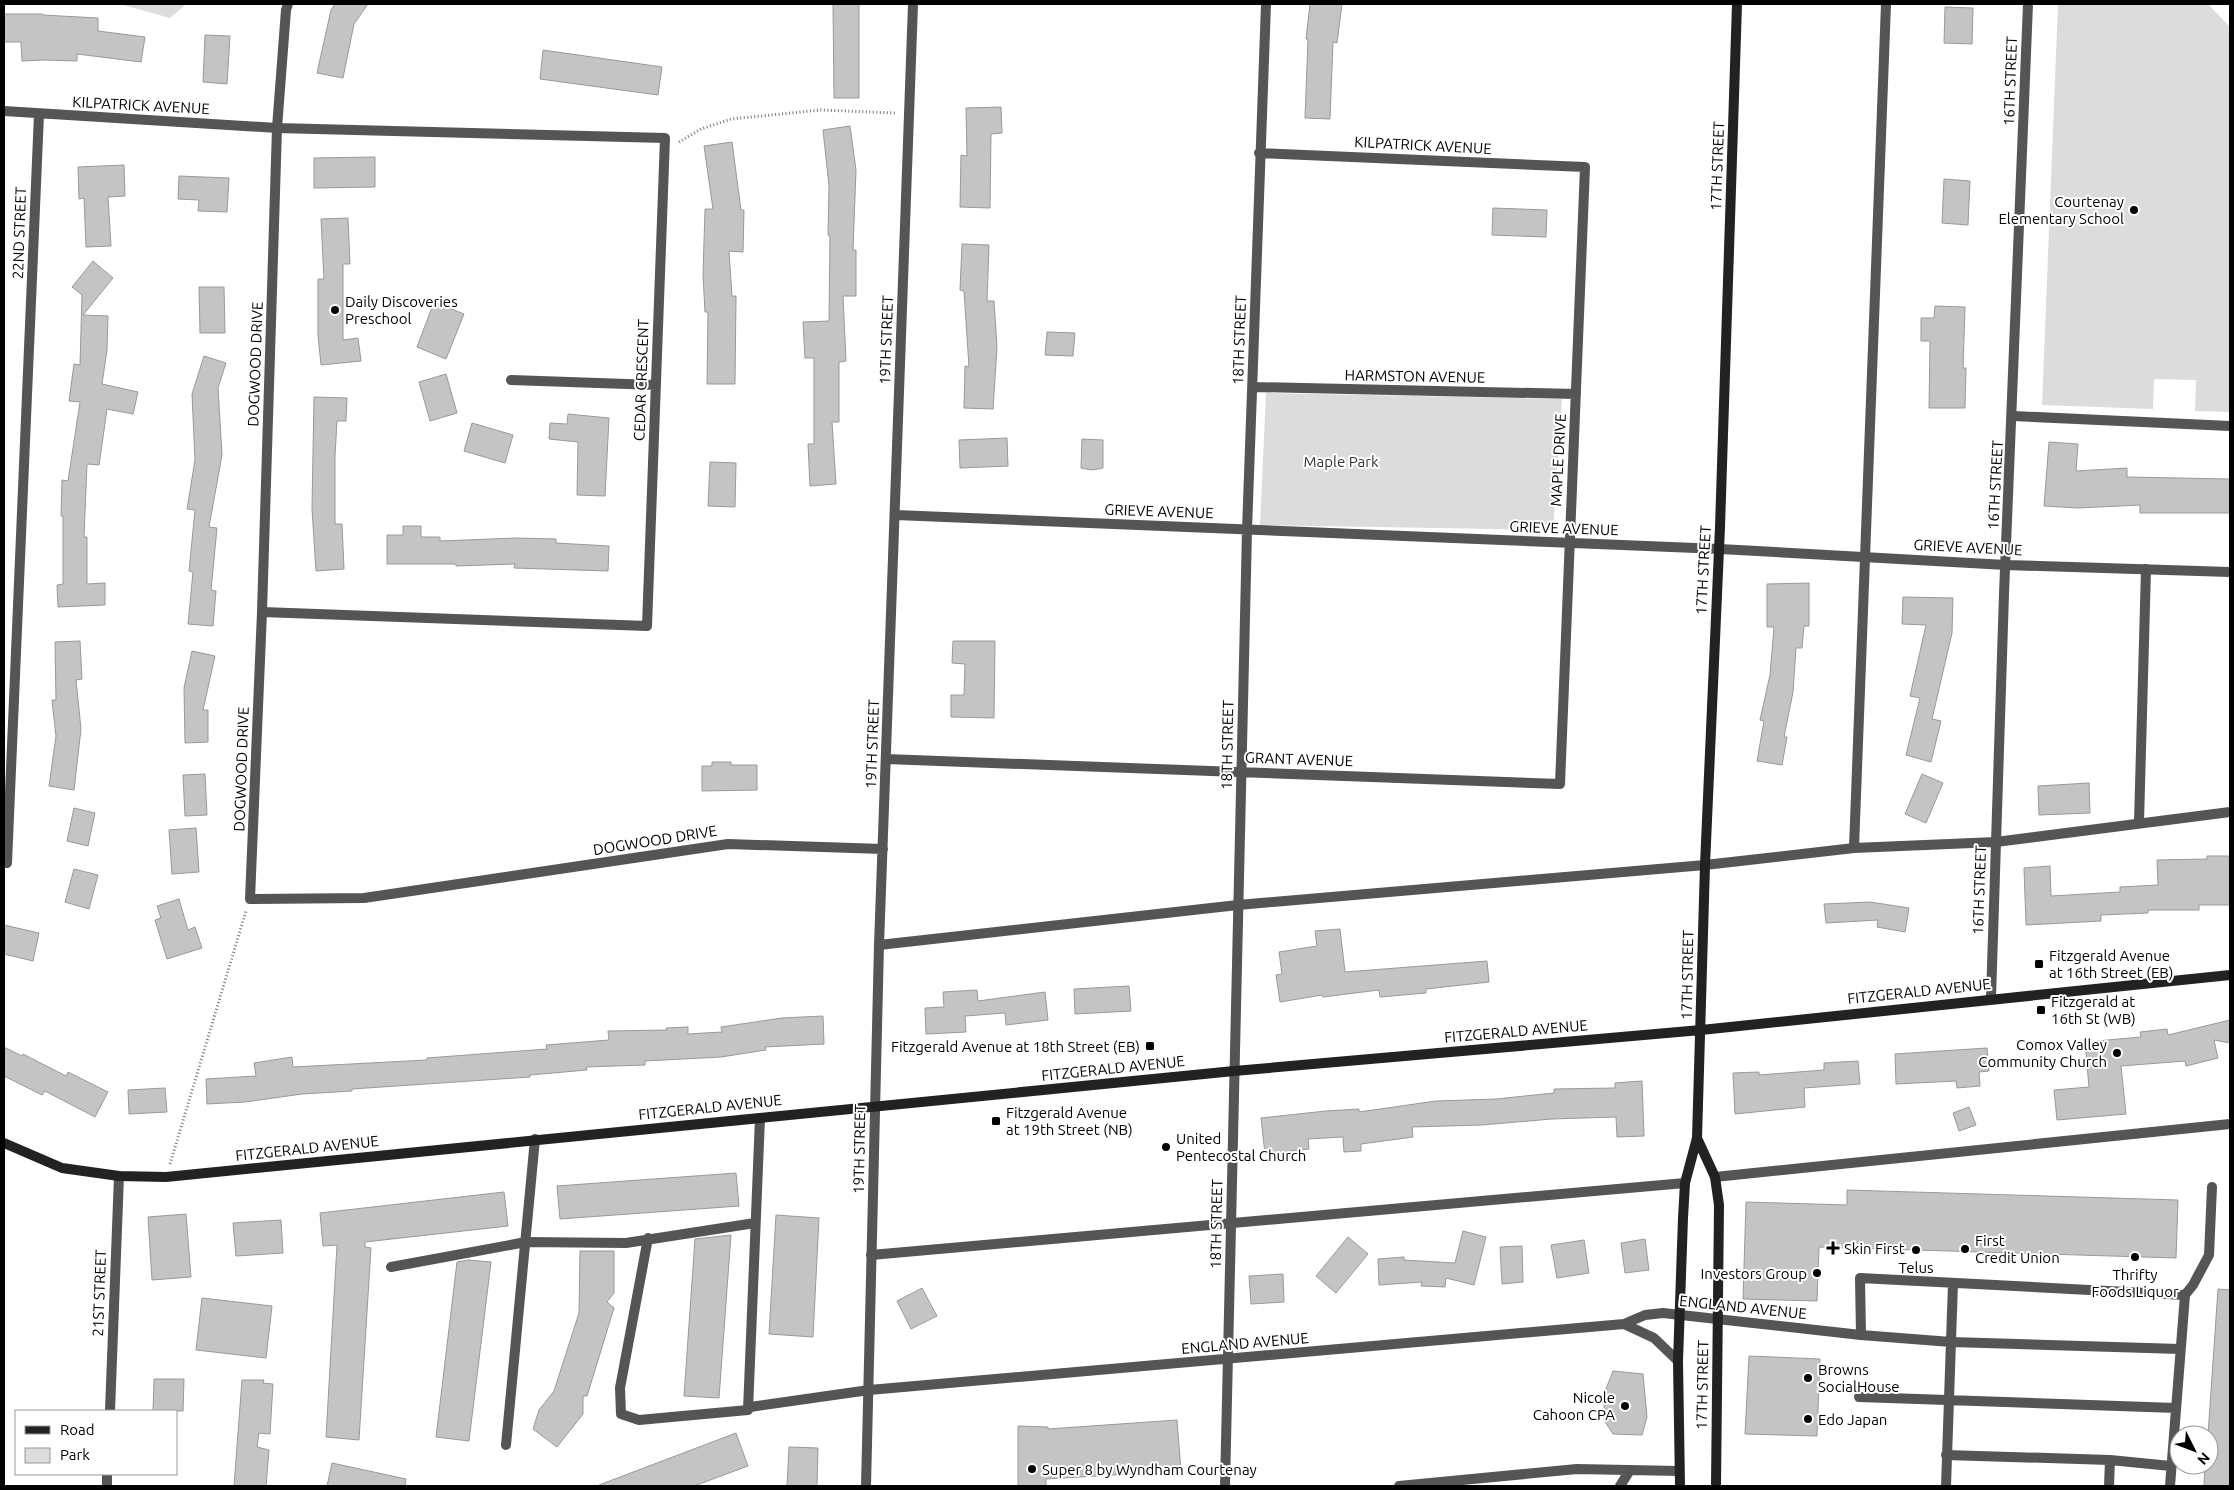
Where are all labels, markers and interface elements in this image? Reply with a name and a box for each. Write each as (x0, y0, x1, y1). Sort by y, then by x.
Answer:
street label: 16TH STREET (2000, 35, 2020, 126)
street label: KILPATRICK AVENUE (72, 93, 210, 117)
street label: 17TH STREET (1707, 120, 1727, 211)
street label: KILPATRICK AVENUE (1354, 133, 1492, 157)
street label: 22ND STREET (9, 186, 29, 279)
place label: Courtenay Elementary School (1998, 193, 2124, 227)
marker: Courtenay Elementary School (2128, 204, 2140, 216)
place label: Daily Discoveries Preschool (345, 293, 458, 327)
street label: 19TH STREET (876, 294, 896, 385)
street label: 18TH STREET (1229, 294, 1249, 385)
street label: DOGWOOD DRIVE (244, 301, 266, 427)
marker: Daily Discoveries Preschool (329, 304, 341, 316)
street label: CEDAR CRESCENT (630, 318, 652, 441)
street label: HARMSTON AVENUE (1345, 366, 1485, 386)
street label: MAPLE DRIVE (1547, 413, 1569, 507)
street label: 16TH STREET (1984, 439, 2006, 530)
park label: Maple Park (1304, 453, 1379, 470)
street label: GRIEVE AVENUE (1104, 501, 1214, 521)
street label: GRIEVE AVENUE (1509, 518, 1619, 538)
street label: 17TH STREET (1692, 524, 1714, 615)
street label: GRIEVE AVENUE (1913, 536, 2023, 558)
street label: 19TH STREET (862, 698, 882, 789)
street label: 18TH STREET (1218, 699, 1236, 790)
street label: DOGWOOD DRIVE (230, 706, 252, 832)
street label: GRANT AVENUE (1245, 749, 1353, 769)
street label: DOGWOOD DRIVE (592, 822, 718, 858)
street label: 16TH STREET (1969, 844, 1989, 935)
street label: 17TH STREET (1678, 929, 1696, 1020)
place label: Fitzgerald Avenue at 16th Street (EB) (2049, 947, 2173, 981)
marker: Fitzgerald Avenue at 16th Street (EB) (2033, 958, 2045, 970)
street label: FITZGERALD AVENUE (1846, 975, 1992, 1007)
place label: Fitzgerald at 16th St (WB) (2051, 993, 2136, 1027)
marker: Fitzgerald at 16th St (WB) (2035, 1004, 2047, 1016)
street label: FITZGERALD AVENUE (1444, 1016, 1588, 1046)
place label: Comox Valley Community Church (1978, 1036, 2107, 1070)
place label: Fitzgerald Avenue at 18th Street (EB) (891, 1038, 1140, 1055)
marker: Fitzgerald Avenue at 18th Street (EB) (1144, 1040, 1156, 1052)
marker: Comox Valley Community Church (2111, 1047, 2123, 1059)
street label: FITZGERALD AVENUE (1040, 1052, 1186, 1084)
street label: FITZGERALD AVENUE (637, 1091, 783, 1123)
street label: 19TH STREET (850, 1103, 868, 1194)
place label: Fitzgerald Avenue at 19th Street (NB) (1006, 1104, 1133, 1138)
marker: Fitzgerald Avenue at 19th Street (NB) (990, 1115, 1002, 1127)
place label: United Pentecostal Church (1176, 1130, 1306, 1164)
street label: FITZGERALD AVENUE (234, 1132, 380, 1164)
marker: United Pentecostal Church (1160, 1141, 1172, 1153)
street label: 18TH STREET (1207, 1178, 1225, 1269)
place label: First Credit Union (1975, 1232, 2060, 1266)
place label: Skin First (1844, 1240, 1905, 1257)
marker: Skin First (1826, 1241, 1840, 1255)
marker: First Credit Union (1959, 1243, 1971, 1255)
marker: Telus (1910, 1244, 1922, 1256)
street label: 21ST STREET (89, 1248, 109, 1337)
marker: Thrifty Foods Liquor (2129, 1251, 2141, 1263)
place label: Telus (1899, 1259, 1933, 1276)
place label: Investors Group (1701, 1265, 1807, 1282)
place label: Thrifty Foods Liquor (2091, 1266, 2179, 1300)
marker: Investors Group (1811, 1267, 1823, 1279)
street label: ENGLAND AVENUE (1679, 1292, 1807, 1322)
street label: ENGLAND AVENUE (1181, 1329, 1309, 1357)
street label: 17TH STREET (1693, 1339, 1711, 1430)
place label: Browns SocialHouse (1818, 1361, 1899, 1395)
marker: Browns SocialHouse (1802, 1372, 1814, 1384)
place label: Nicole Cahoon CPA (1533, 1389, 1615, 1423)
marker: Nicole Cahoon CPA (1619, 1400, 1631, 1412)
legend (15, 1410, 178, 1475)
place label: Edo Japan (1818, 1411, 1887, 1428)
marker: Edo Japan (1802, 1413, 1814, 1425)
text: Road (60, 1421, 95, 1438)
north arrow (2169, 1425, 2219, 1475)
text: Park (60, 1446, 90, 1463)
text: N (2194, 1449, 2213, 1468)
place label: Super 8 by Wyndham Courtenay (1042, 1461, 1257, 1478)
marker: Super 8 by Wyndham Courtenay (1026, 1463, 1038, 1475)

